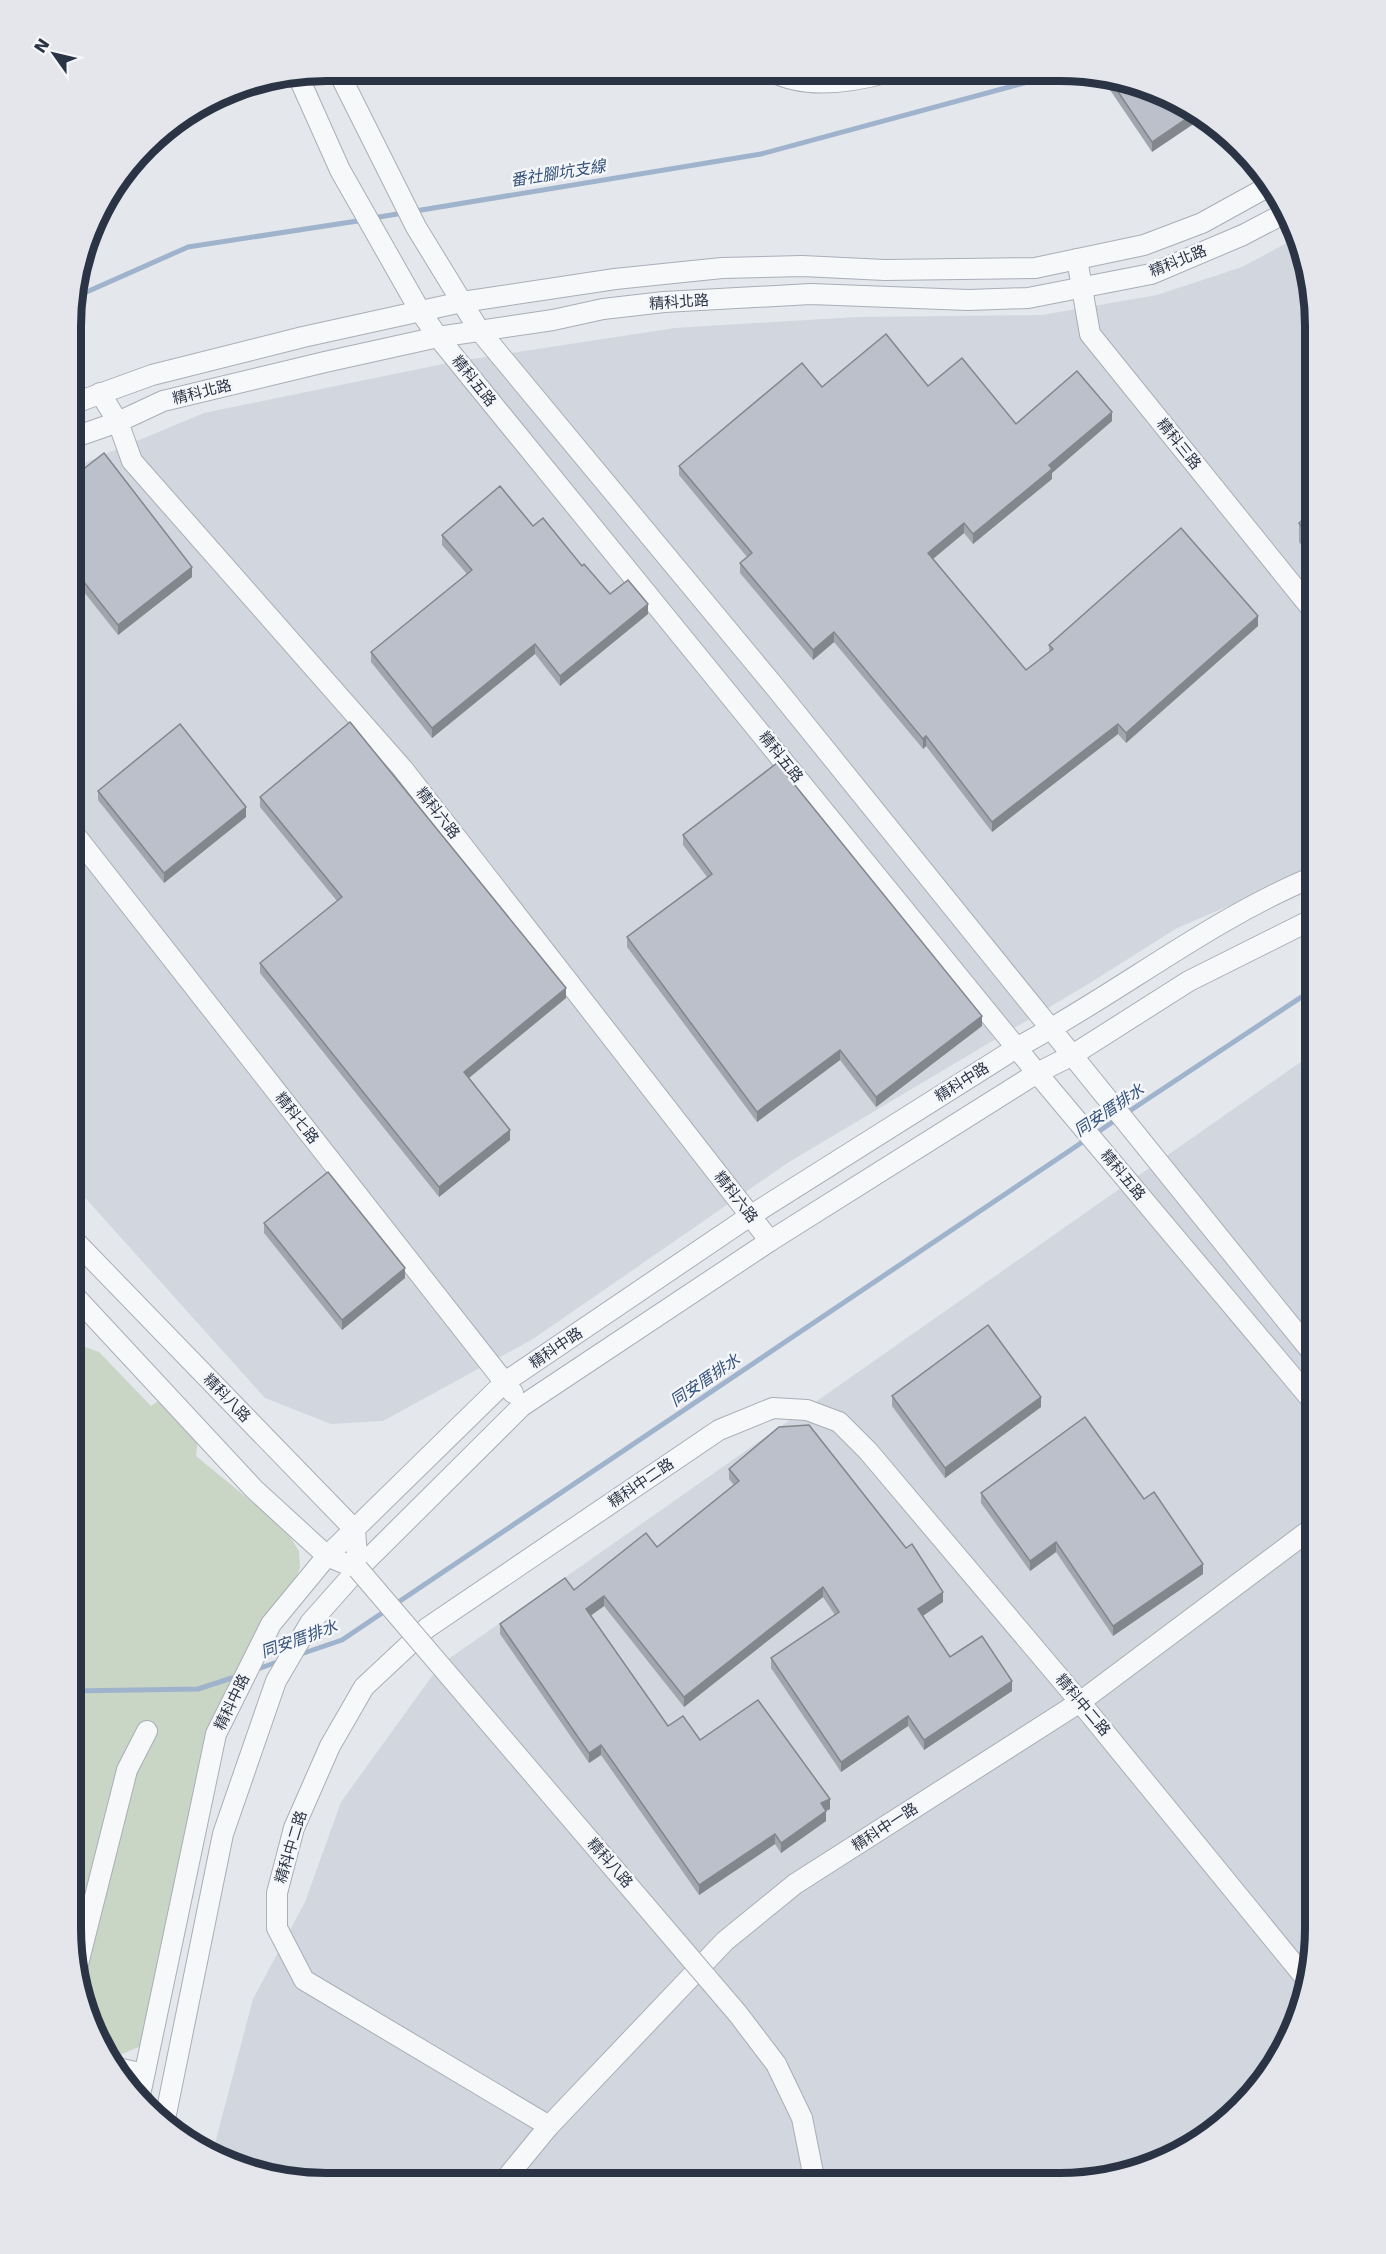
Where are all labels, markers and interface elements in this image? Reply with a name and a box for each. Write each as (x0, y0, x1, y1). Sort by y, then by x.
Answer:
north arrow (24, 24, 84, 84)
text: N (30, 35, 54, 57)
water label: 番社腳坑支線 (509, 156, 609, 190)
street label: 精科北路 (1147, 241, 1209, 281)
street label: 精科北路 (648, 291, 710, 313)
street label: 精科五路 (448, 352, 500, 410)
street label: 精科北路 (171, 376, 233, 408)
street label: 精科三路 (1153, 415, 1205, 473)
street label: 精科五路 (755, 728, 807, 786)
street label: 精科六路 (412, 784, 464, 842)
street label: 精科中路 (932, 1058, 992, 1106)
water label: 同安厝排水 (1071, 1079, 1148, 1140)
street label: 精科七路 (271, 1089, 323, 1147)
street label: 精科五路 (1097, 1146, 1149, 1204)
street label: 精科六路 (710, 1168, 762, 1226)
street label: 精科中路 (526, 1324, 586, 1372)
water label: 同安厝排水 (667, 1349, 744, 1410)
street label: 精科八路 (200, 1370, 254, 1426)
street label: 精科中二路 (605, 1455, 677, 1511)
water label: 同安厝排水 (258, 1616, 341, 1662)
street label: 精科中二路 (1052, 1670, 1114, 1740)
street label: 精科中路 (211, 1671, 253, 1733)
street label: 精科中一路 (849, 1799, 921, 1855)
street label: 精科中二路 (271, 1808, 311, 1886)
street label: 精科八路 (584, 1834, 636, 1892)

